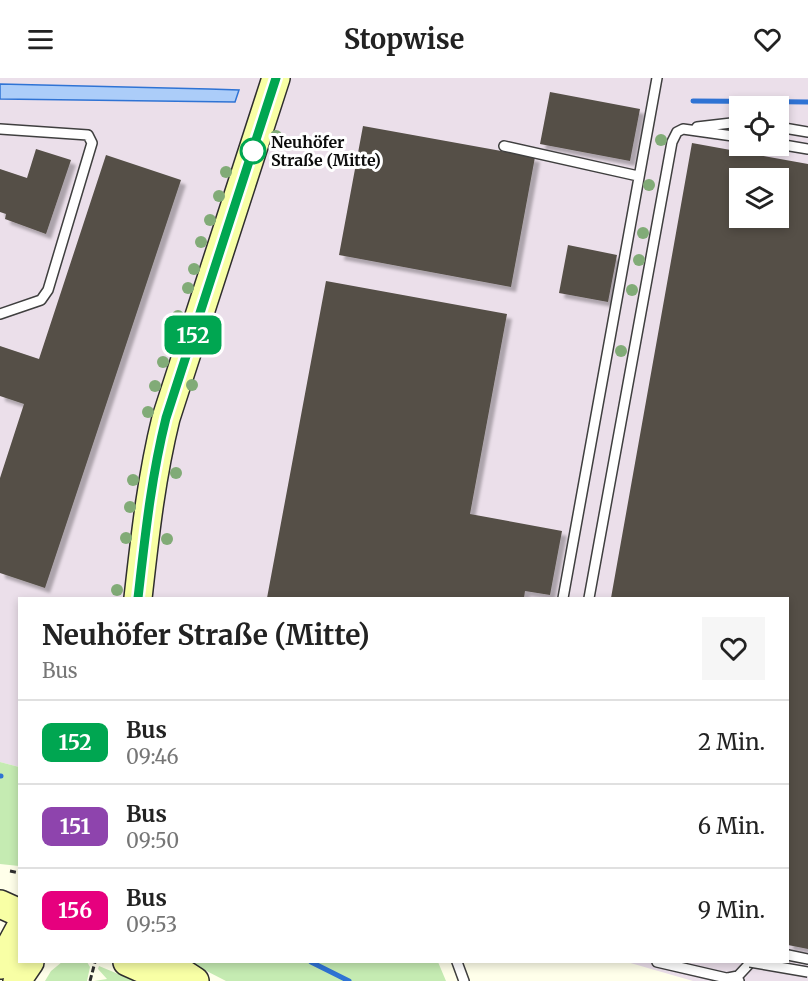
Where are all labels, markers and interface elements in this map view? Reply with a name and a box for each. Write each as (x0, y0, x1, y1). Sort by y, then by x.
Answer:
text: Stopwise (344, 22, 464, 56)
icon: menu (24, 23, 57, 56)
icon: heart (751, 23, 784, 56)
map controls (729, 96, 789, 228)
button: locate (729, 96, 789, 156)
place label: Neuhöfer Straße (Mitte) (271, 132, 381, 170)
marker: Neuhöfer Straße (Mitte) (240, 138, 266, 164)
button: layers (729, 168, 789, 228)
line badge: 152 (158, 316, 228, 354)
text: 152 (176, 322, 210, 349)
text: Neuhöfer Straße (Mitte) (42, 617, 370, 653)
button: heart (702, 617, 765, 680)
text: Bus (42, 658, 78, 683)
text: Bus (126, 716, 167, 744)
text: 2 Min. (698, 728, 765, 756)
text: 152 (58, 729, 92, 756)
text: 09:46 (126, 744, 179, 769)
text: Bus (126, 800, 167, 828)
text: 6 Min. (698, 812, 765, 840)
text: 151 (60, 813, 90, 840)
text: 09:50 (126, 828, 179, 853)
text: Bus (126, 884, 167, 912)
text: 9 Min. (698, 896, 765, 924)
text: 156 (58, 897, 92, 924)
text: 09:53 (126, 912, 177, 937)

